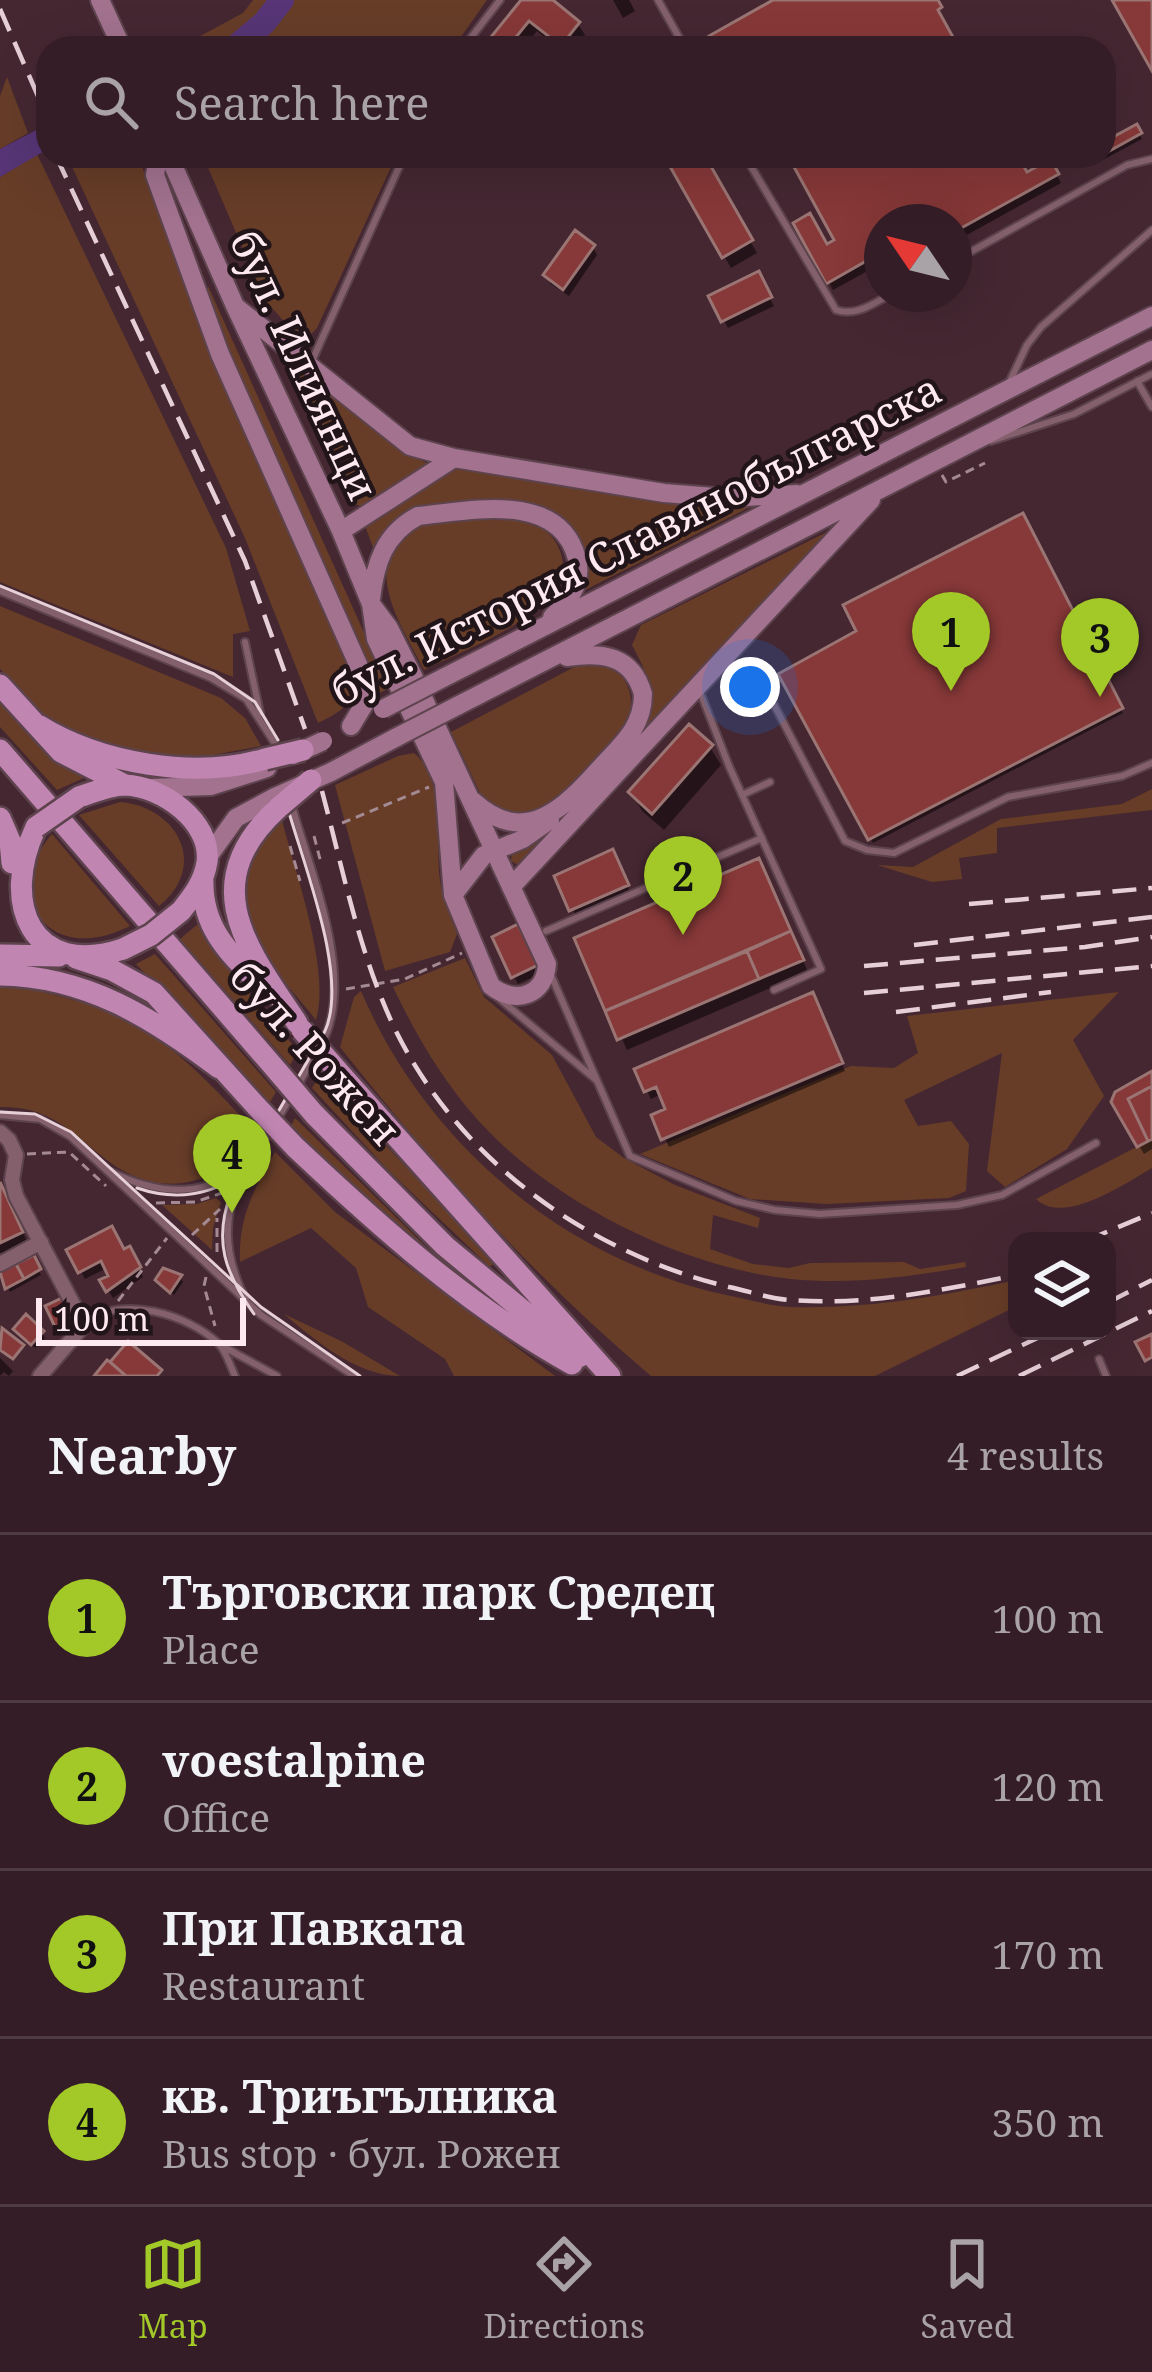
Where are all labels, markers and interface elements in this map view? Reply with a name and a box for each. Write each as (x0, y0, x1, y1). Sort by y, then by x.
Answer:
search box (36, 36, 1116, 168)
icon: search (78, 69, 144, 135)
text: Search here (174, 72, 429, 133)
north arrow (864, 204, 972, 312)
street label: бул. Илиянци (218, 220, 393, 509)
street label: бул. История Славянобългарска (320, 359, 950, 718)
pin: 1 (912, 592, 990, 691)
pin: 3 (1061, 598, 1139, 697)
your location (720, 657, 780, 717)
pin: 2 (644, 836, 722, 935)
street label: бул. Рожен (218, 948, 414, 1156)
pin: 4 (193, 1114, 271, 1213)
map controls (1008, 1232, 1116, 1340)
button: layers (1008, 1232, 1116, 1340)
scale bar (36, 1292, 246, 1345)
text: 100 m (54, 1296, 149, 1341)
text: Nearby (48, 1419, 236, 1489)
text: 4 results (947, 1428, 1104, 1481)
text: Търговски парк Средец (162, 1561, 715, 1622)
text: 1 (76, 1591, 98, 1644)
text: 100 m (992, 1591, 1104, 1644)
text: Place (162, 1622, 260, 1675)
text: voestalpine (162, 1729, 426, 1790)
text: 2 (76, 1759, 98, 1812)
text: 120 m (992, 1759, 1104, 1812)
text: Office (162, 1790, 270, 1843)
text: При Павката (162, 1897, 466, 1958)
text: 3 (76, 1927, 98, 1980)
text: 170 m (992, 1927, 1104, 1980)
text: Restaurant (162, 1958, 365, 2011)
text: кв. Триъгълника (162, 2065, 558, 2126)
text: 4 (76, 2095, 98, 2148)
text: 350 m (992, 2095, 1104, 2148)
text: Bus stop · бул. Рожен (162, 2126, 561, 2179)
tab: Map (138, 2231, 208, 2348)
tab: Directions (483, 2231, 645, 2348)
tab: Saved (921, 2231, 1014, 2348)

